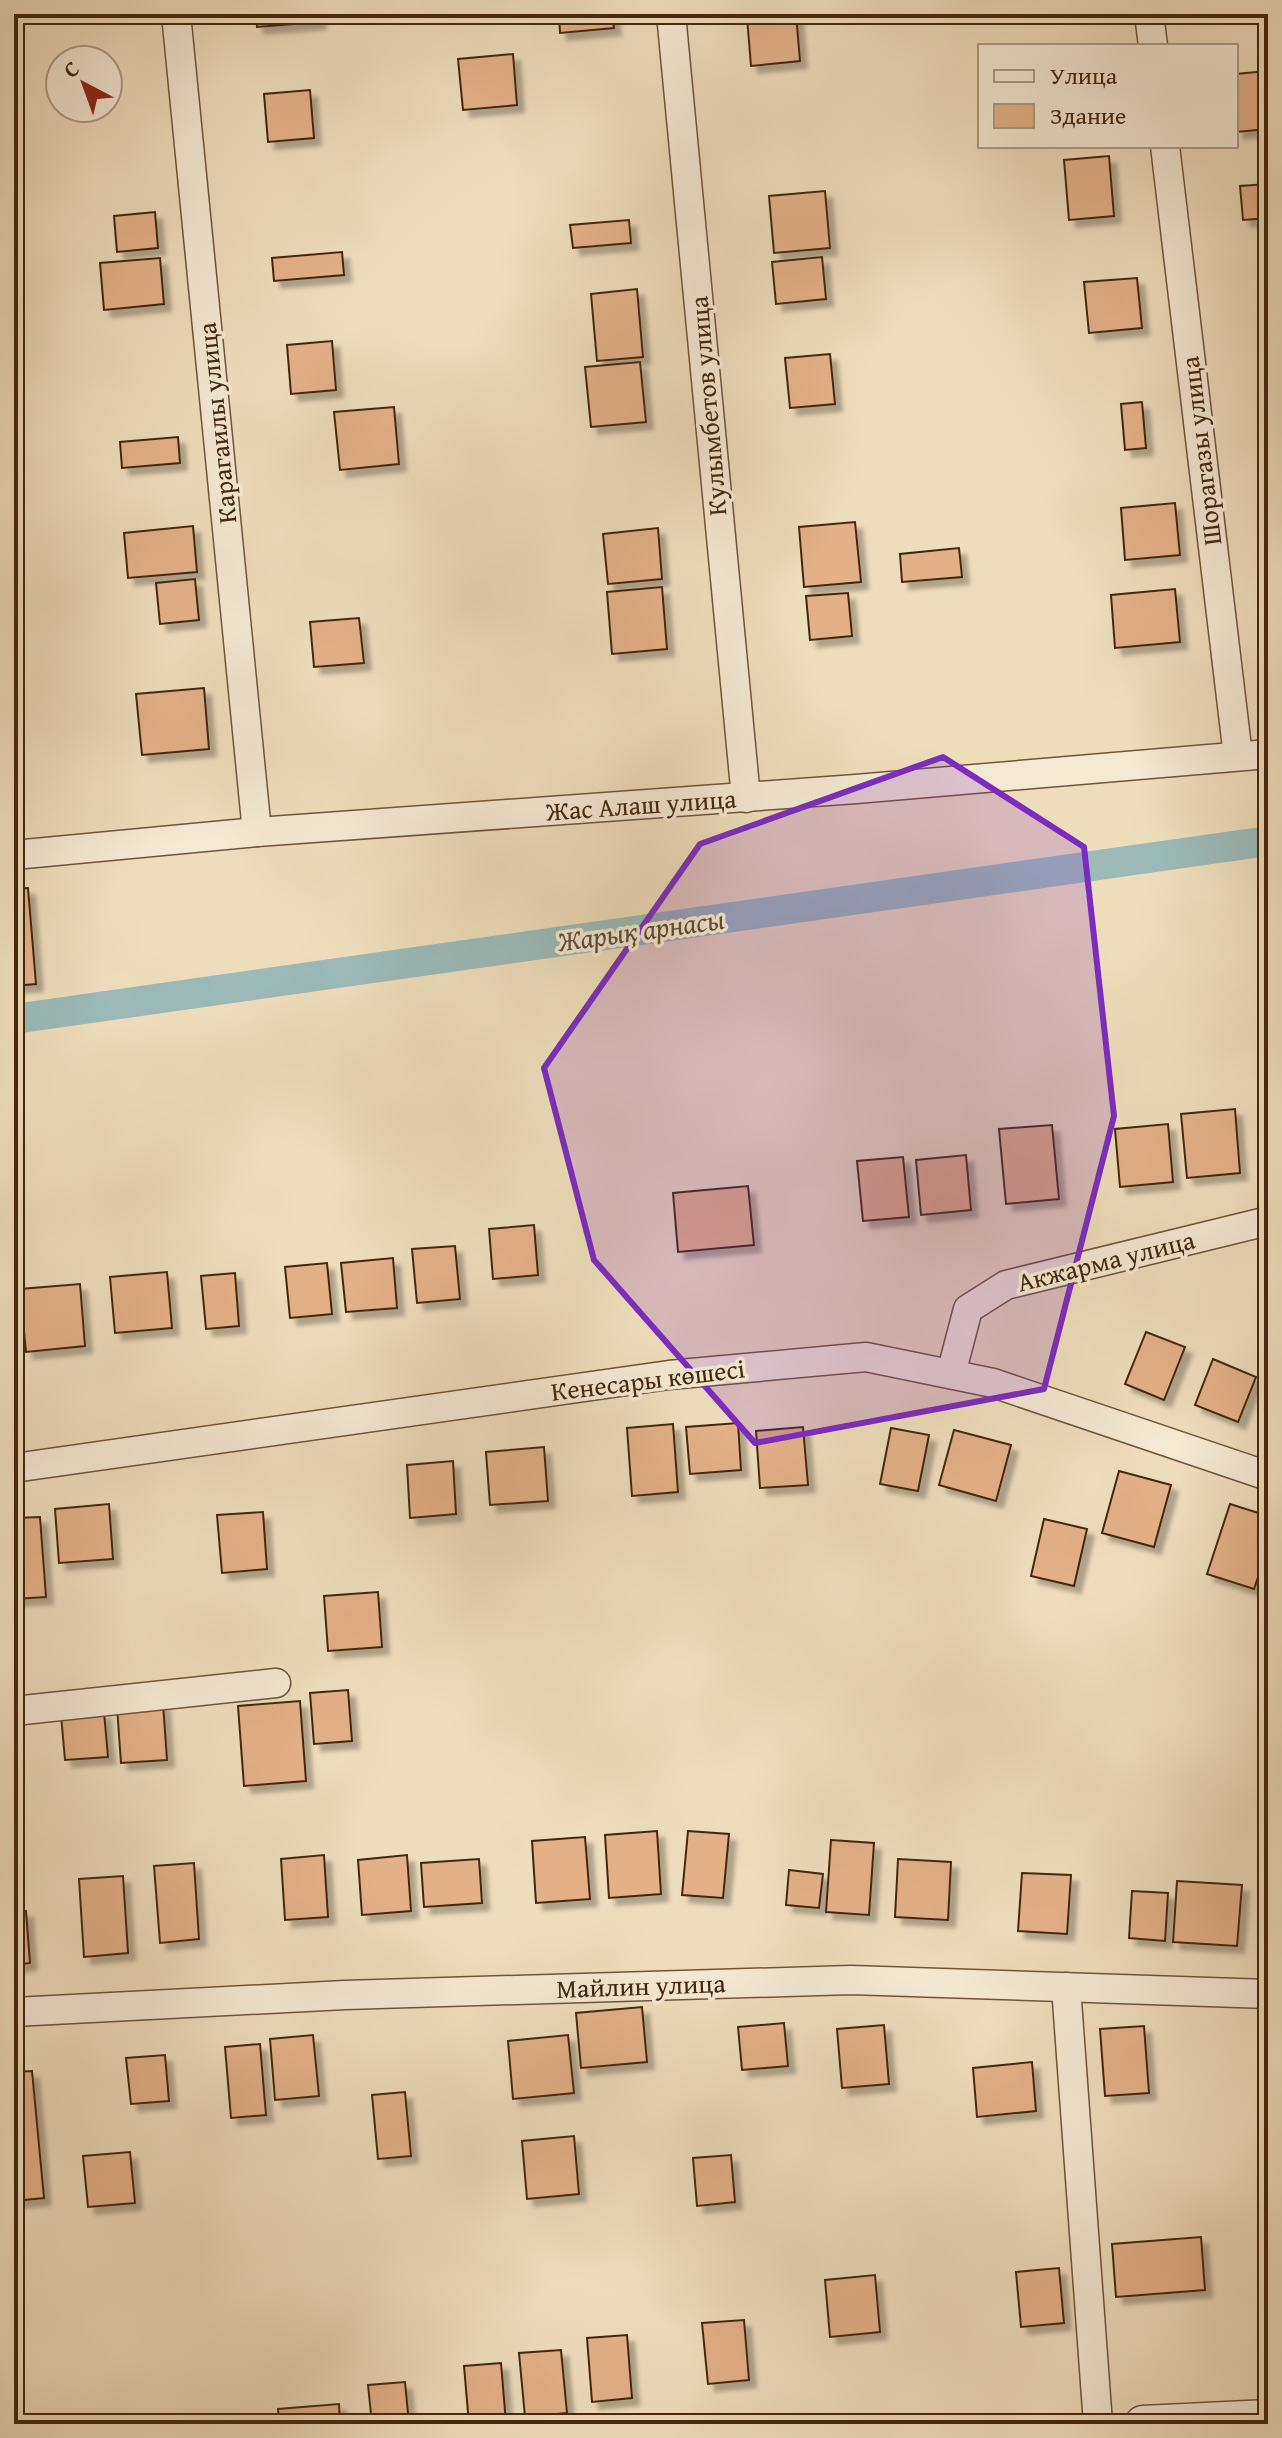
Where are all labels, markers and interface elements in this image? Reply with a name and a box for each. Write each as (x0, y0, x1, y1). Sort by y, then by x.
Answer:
north arrow (44, 44, 124, 124)
legend (978, 44, 1238, 148)
text: С (56, 53, 86, 85)
text: Улица (1050, 58, 1118, 93)
text: Здание (1050, 98, 1126, 133)
street label: Кулымбетов улица (678, 294, 737, 517)
street label: Карагаилы улица (186, 320, 246, 526)
street label: Шорагазы улица (1169, 354, 1231, 548)
street label: Жас Алаш улица (543, 778, 738, 831)
water label: Жарық арнасы (554, 898, 727, 962)
street label: Акжарма улица (1013, 1219, 1199, 1301)
street label: Кенесары көшесі (549, 1348, 747, 1411)
street label: Майлин улица (556, 1963, 727, 2008)

